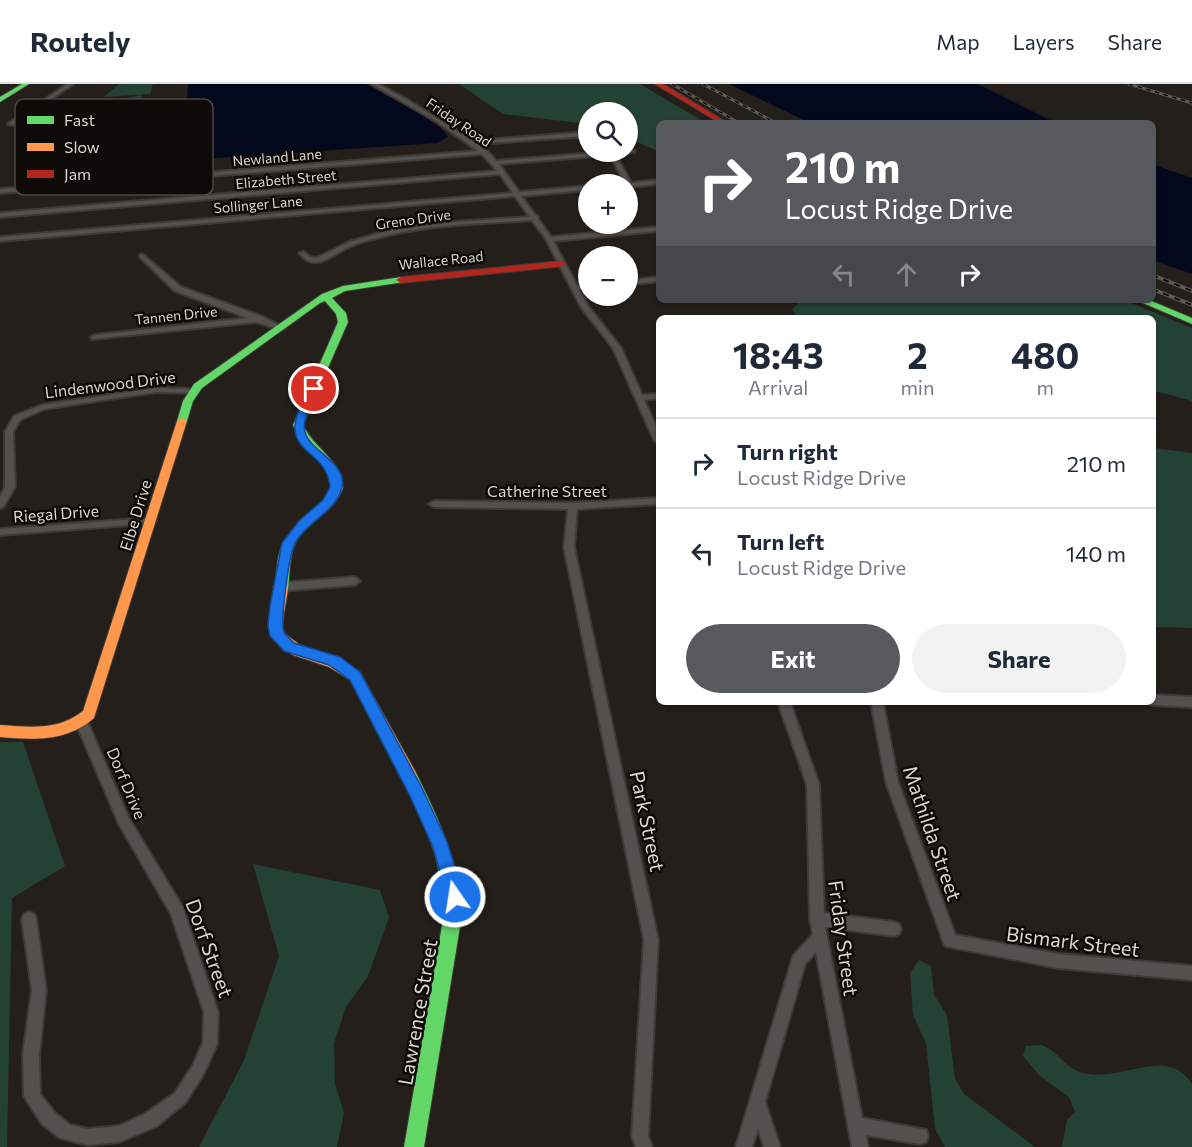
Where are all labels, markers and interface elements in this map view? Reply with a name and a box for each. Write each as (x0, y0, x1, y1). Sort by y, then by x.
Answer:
text: Routely (30, 24, 131, 58)
text: Map (936, 29, 980, 54)
text: Layers (1013, 29, 1075, 54)
text: Share (1108, 29, 1162, 54)
street label: Friday Road (423, 94, 495, 150)
legend (15, 99, 213, 195)
map controls (578, 102, 638, 306)
button: search (578, 102, 638, 162)
text: Fast (64, 110, 95, 129)
text: Slow (64, 137, 100, 156)
text: 210 m (785, 140, 900, 192)
icon: right (686, 144, 764, 222)
street label: Newland Lane (232, 145, 322, 169)
text: Jam (64, 164, 91, 183)
street label: Elizabeth Street (235, 166, 337, 192)
button: + (578, 174, 638, 234)
street label: Sollinger Lane (213, 192, 303, 216)
text: Locust Ridge Drive (785, 192, 1013, 225)
street label: Greno Drive (374, 205, 452, 233)
button: − (578, 246, 638, 306)
street label: Wallace Road (398, 247, 484, 273)
icon: left (827, 258, 860, 291)
icon: ahead (890, 258, 923, 291)
icon: right (953, 258, 986, 291)
street label: Tannen Drive (134, 302, 218, 328)
text: 18:43 (733, 332, 824, 376)
text: 2 (907, 332, 928, 376)
text: 480 (1011, 332, 1079, 376)
pin (288, 363, 339, 414)
street label: Lindenwood Drive (43, 367, 177, 401)
icon: arrive (297, 372, 330, 405)
text: Arrival (748, 375, 808, 399)
text: min (900, 375, 934, 399)
text: m (1036, 375, 1054, 399)
text: Turn right (737, 438, 838, 465)
icon: right (686, 447, 719, 480)
text: 210 m (1067, 450, 1126, 477)
text: Locust Ridge Drive (737, 465, 906, 489)
street label: Elbe Drive (115, 477, 155, 553)
street label: Catherine Street (487, 481, 607, 500)
street label: Riegal Drive (12, 501, 100, 525)
text: Turn left (737, 528, 824, 555)
icon: left (686, 537, 719, 570)
text: 140 m (1066, 540, 1126, 567)
text: Locust Ridge Drive (737, 555, 906, 579)
button: Exit (686, 624, 900, 693)
button: Share (912, 624, 1126, 693)
street label: Dorf Drive (103, 744, 151, 822)
street label: Mathilda Street (899, 762, 967, 904)
street label: Park Street (626, 769, 670, 873)
position arrow (423, 865, 487, 929)
street label: Friday Street (824, 878, 864, 998)
street label: Dorf Street (181, 896, 239, 1000)
street label: Bismark Street (1005, 921, 1141, 961)
street label: Lawrence Street (392, 937, 442, 1087)

